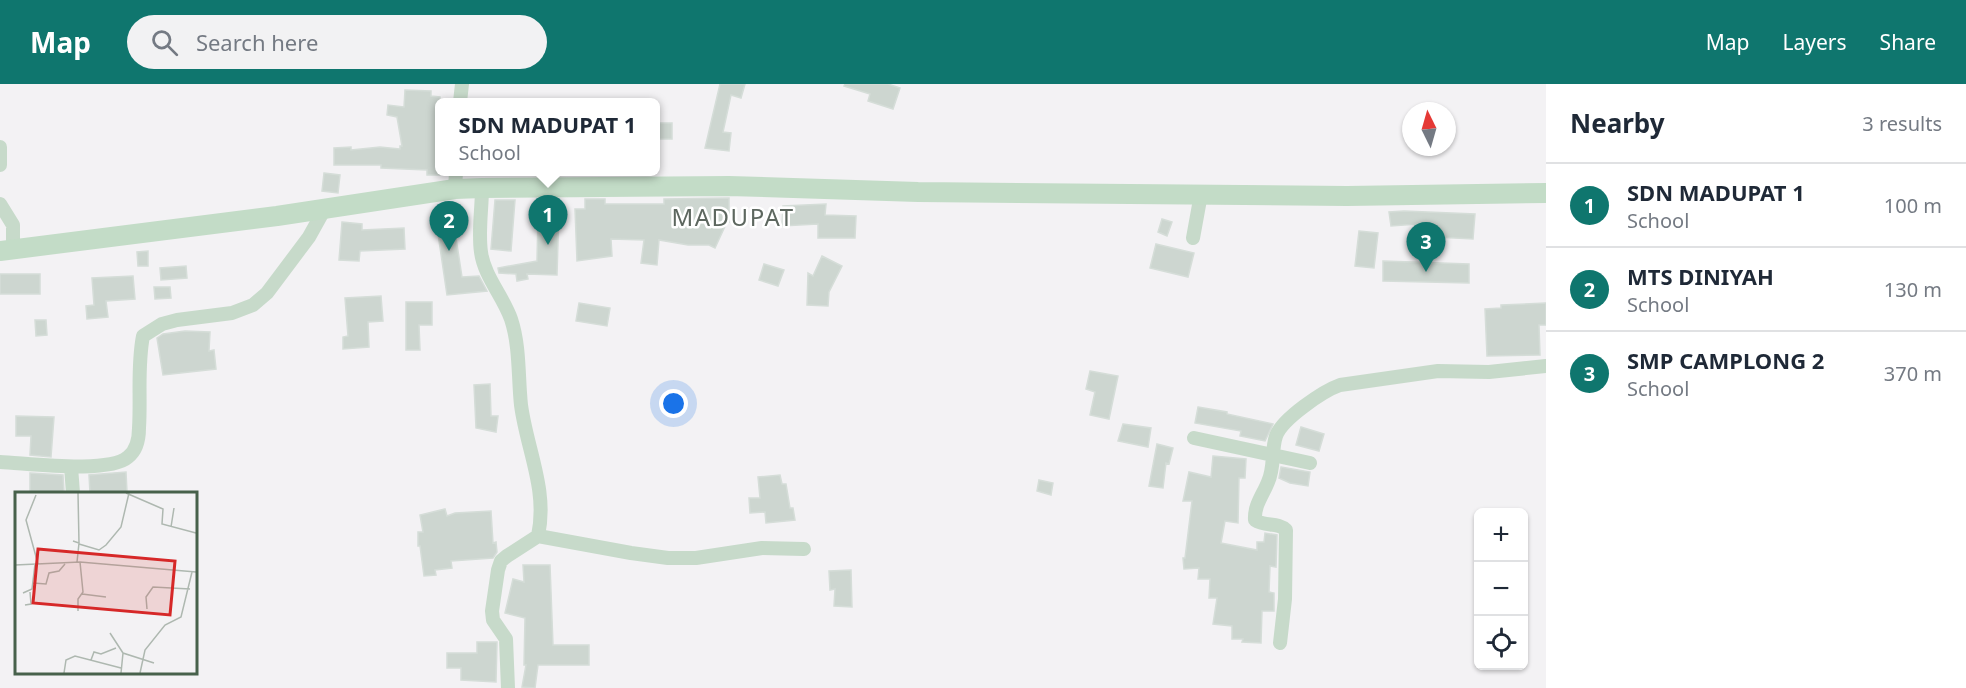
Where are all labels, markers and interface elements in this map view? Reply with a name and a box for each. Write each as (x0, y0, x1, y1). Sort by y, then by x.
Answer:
search box (127, 15, 547, 69)
text: Map (30, 23, 91, 61)
icon: search (148, 26, 181, 59)
text: Search here (196, 27, 318, 57)
text: Map (1706, 28, 1750, 56)
text: Layers (1783, 28, 1847, 56)
text: Share (1880, 28, 1936, 56)
popup (435, 98, 660, 176)
north arrow (1402, 102, 1456, 156)
text: Nearby (1570, 105, 1665, 141)
text: SDN MADUPAT 1 (459, 109, 636, 139)
text: 3 results (1862, 110, 1942, 137)
text: School (459, 139, 521, 166)
text: SDN MADUPAT 1 (1627, 177, 1805, 207)
text: 1 (1584, 192, 1595, 219)
text: 100 m (1884, 192, 1942, 219)
pin: 1 (528, 196, 568, 245)
district label: MADUPAT (672, 200, 795, 233)
pin: 2 (430, 202, 468, 251)
text: School (1627, 207, 1689, 234)
pin: 3 (1406, 222, 1446, 272)
text: MTS DINIYAH (1627, 261, 1774, 291)
text: 2 (1584, 276, 1595, 303)
text: 130 m (1884, 276, 1942, 303)
text: School (1627, 291, 1689, 318)
text: SMP CAMPLONG 2 (1627, 345, 1824, 375)
text: 3 (1584, 360, 1595, 387)
text: 370 m (1884, 360, 1942, 387)
text: School (1627, 375, 1689, 402)
your location (659, 389, 688, 418)
inset map (15, 492, 196, 673)
map controls (1474, 508, 1528, 670)
button: + (1474, 508, 1528, 562)
button: − (1474, 562, 1528, 616)
button: locate (1474, 616, 1528, 670)

